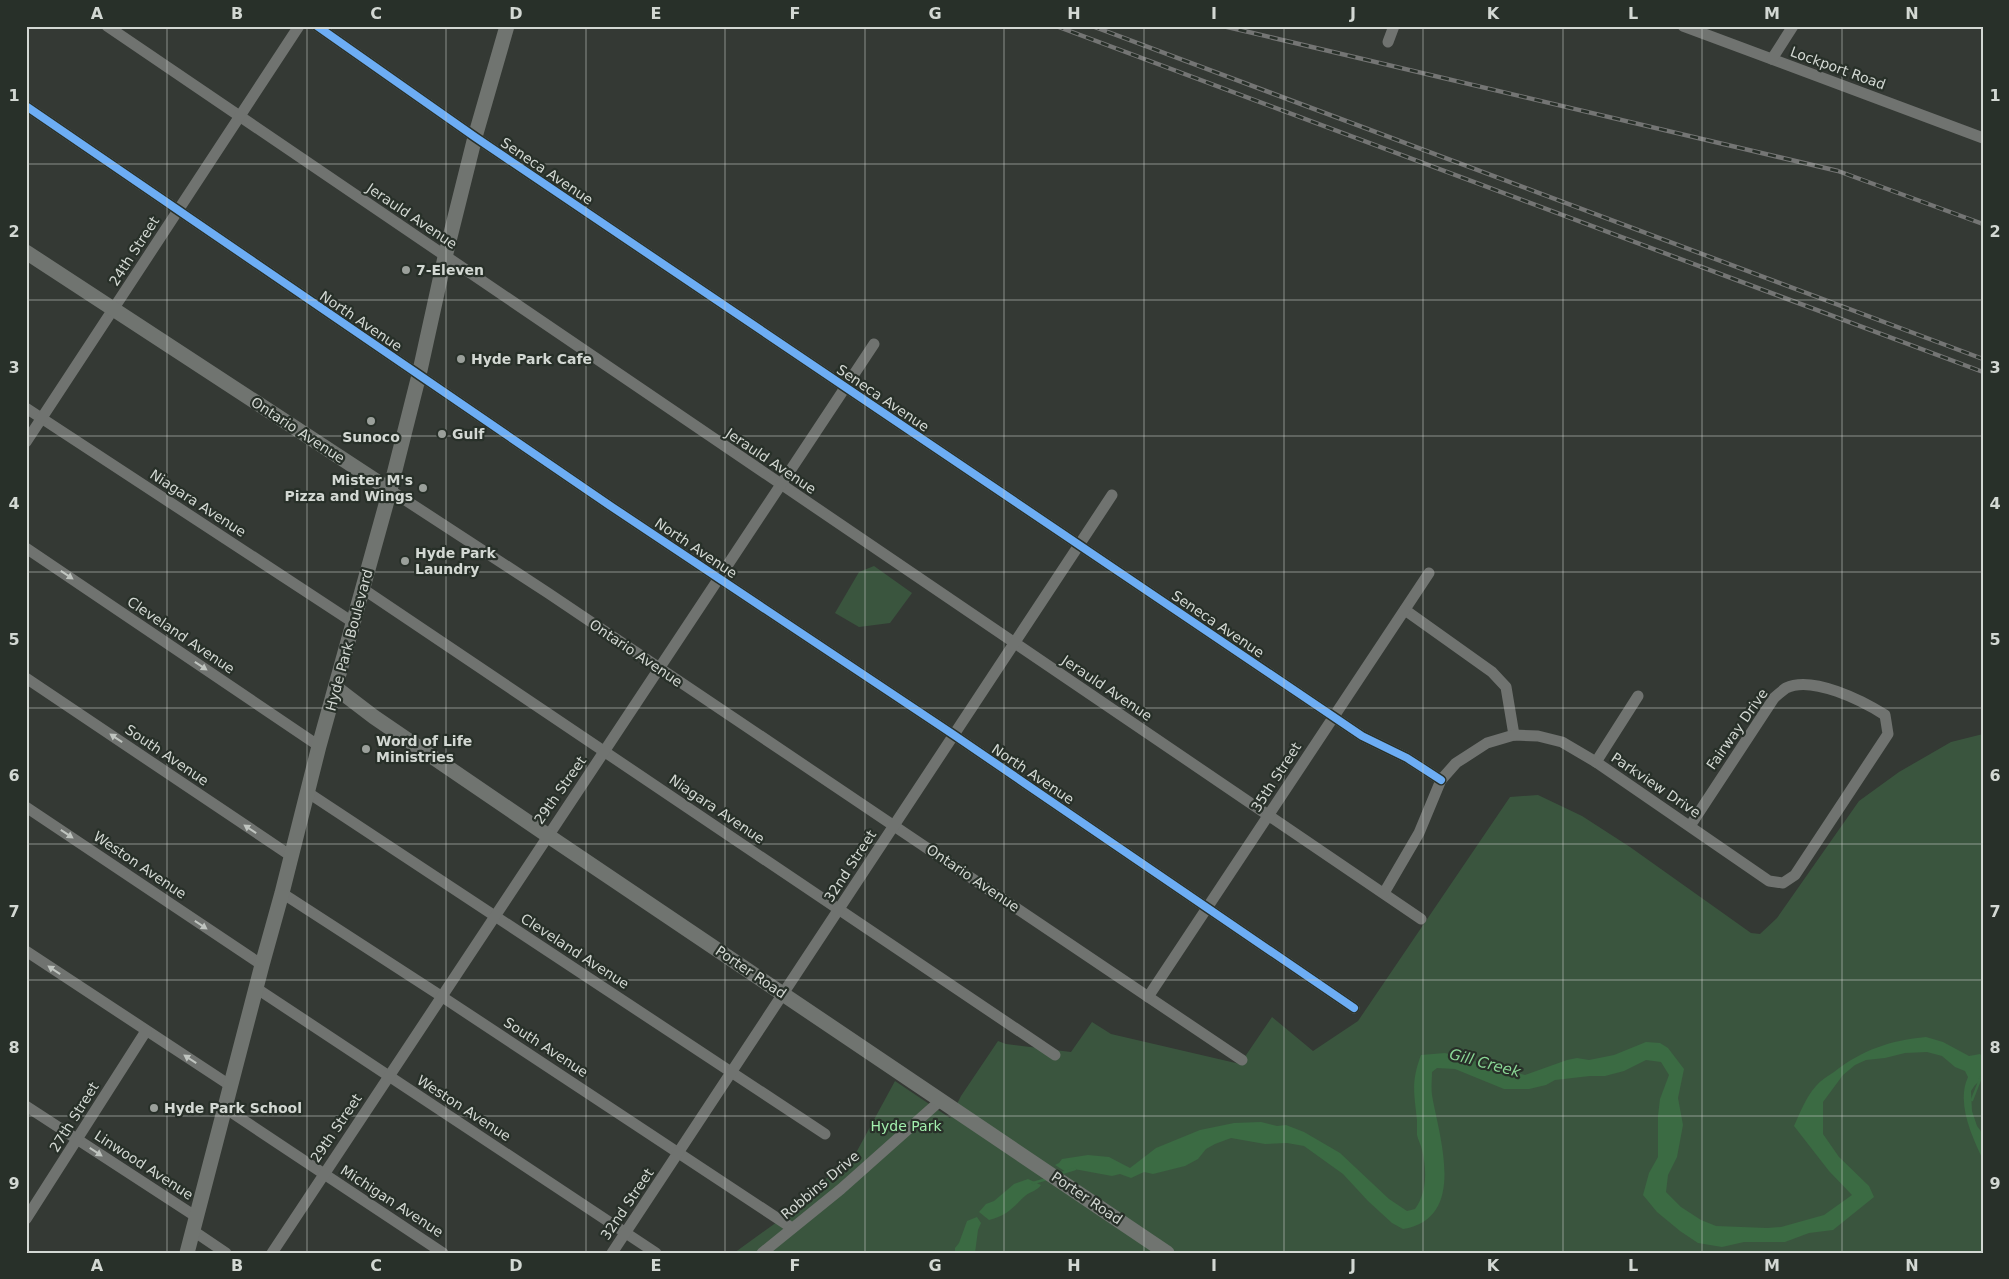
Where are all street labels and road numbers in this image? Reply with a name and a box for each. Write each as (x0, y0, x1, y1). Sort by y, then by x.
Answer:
street label: Lockport Road (1788, 43, 1888, 93)
street label: Seneca Avenue (498, 134, 596, 208)
street label: Jerauld Avenue (363, 179, 460, 252)
street label: 24th Street (106, 213, 163, 289)
street label: North Avenue (317, 288, 405, 354)
street label: Seneca Avenue (834, 361, 932, 435)
street label: Ontario Avenue (248, 394, 348, 466)
street label: Jerauld Avenue (722, 424, 819, 497)
street label: Niagara Avenue (147, 466, 249, 540)
street label: North Avenue (652, 515, 740, 581)
street label: Hyde Park Boulevard (322, 567, 376, 713)
street label: Seneca Avenue (1169, 587, 1267, 661)
street label: Cleveland Avenue (124, 593, 238, 677)
street label: Ontario Avenue (586, 616, 686, 690)
street label: Jerauld Avenue (1058, 651, 1155, 724)
street label: Fairway Drive (1703, 685, 1771, 773)
street label: South Avenue (122, 721, 212, 789)
street label: 35th Street (1248, 739, 1305, 815)
street label: North Avenue (989, 741, 1077, 807)
street label: Parkview Drive (1608, 749, 1704, 821)
street label: 29th Street (531, 753, 590, 827)
street label: Niagara Avenue (666, 771, 768, 847)
street label: 32nd Street (821, 827, 879, 905)
street label: Weston Avenue (91, 828, 189, 902)
street label: Ontario Avenue (923, 841, 1023, 915)
street label: Cleveland Avenue (518, 910, 632, 992)
street label: Porter Road (713, 943, 789, 1001)
street label: South Avenue (501, 1014, 591, 1080)
street label: Weston Avenue (414, 1072, 514, 1144)
street label: 27th Street (46, 1079, 102, 1155)
street label: 29th Street (307, 1090, 365, 1165)
street label: Linwood Avenue (92, 1127, 196, 1203)
street label: Robbins Drive (778, 1148, 862, 1222)
street label: Michigan Avenue (338, 1162, 446, 1240)
street label: 32nd Street (597, 1165, 657, 1243)
street label: Porter Road (1049, 1169, 1125, 1227)

